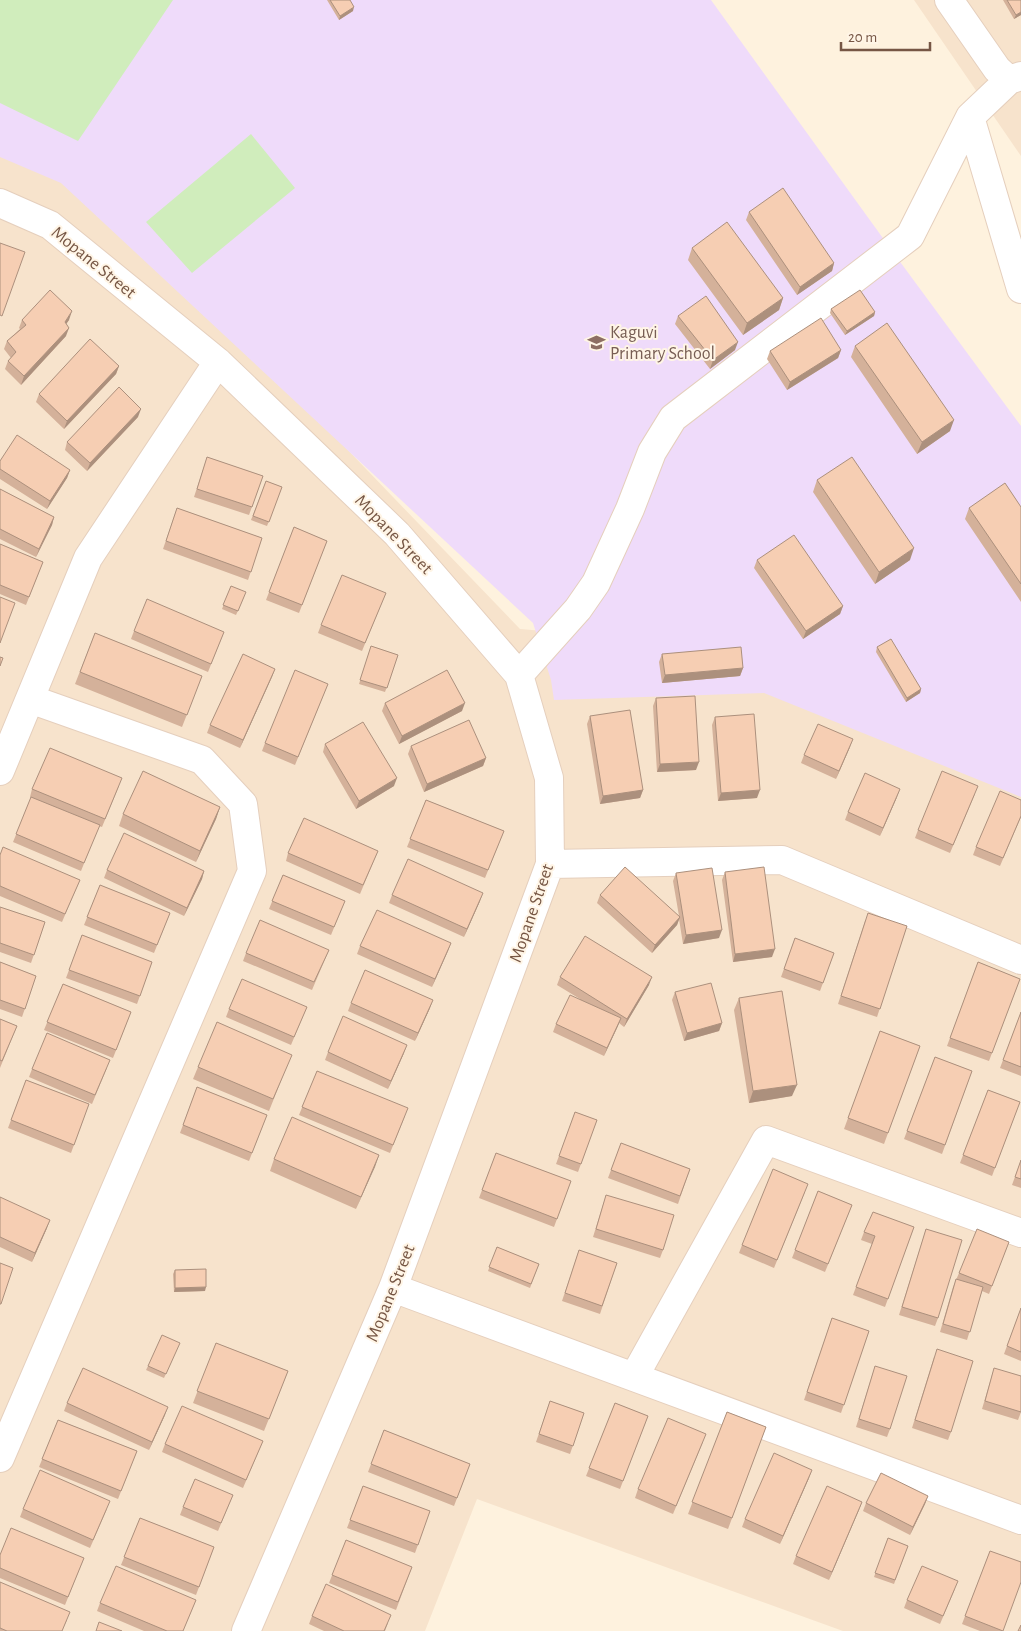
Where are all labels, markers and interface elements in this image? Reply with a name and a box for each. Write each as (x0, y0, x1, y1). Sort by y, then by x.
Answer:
scale bar (841, 20, 930, 52)
text: 20 m (848, 30, 877, 45)
street label: Mopane Street (48, 223, 139, 302)
place label: Kaguvi Primary School (610, 324, 715, 363)
school or university icon: Kaguvi Primary School (586, 332, 606, 352)
street label: Mopane Street (351, 491, 436, 578)
street label: Mopane Street (507, 862, 557, 965)
street label: Mopane Street (363, 1242, 419, 1344)

